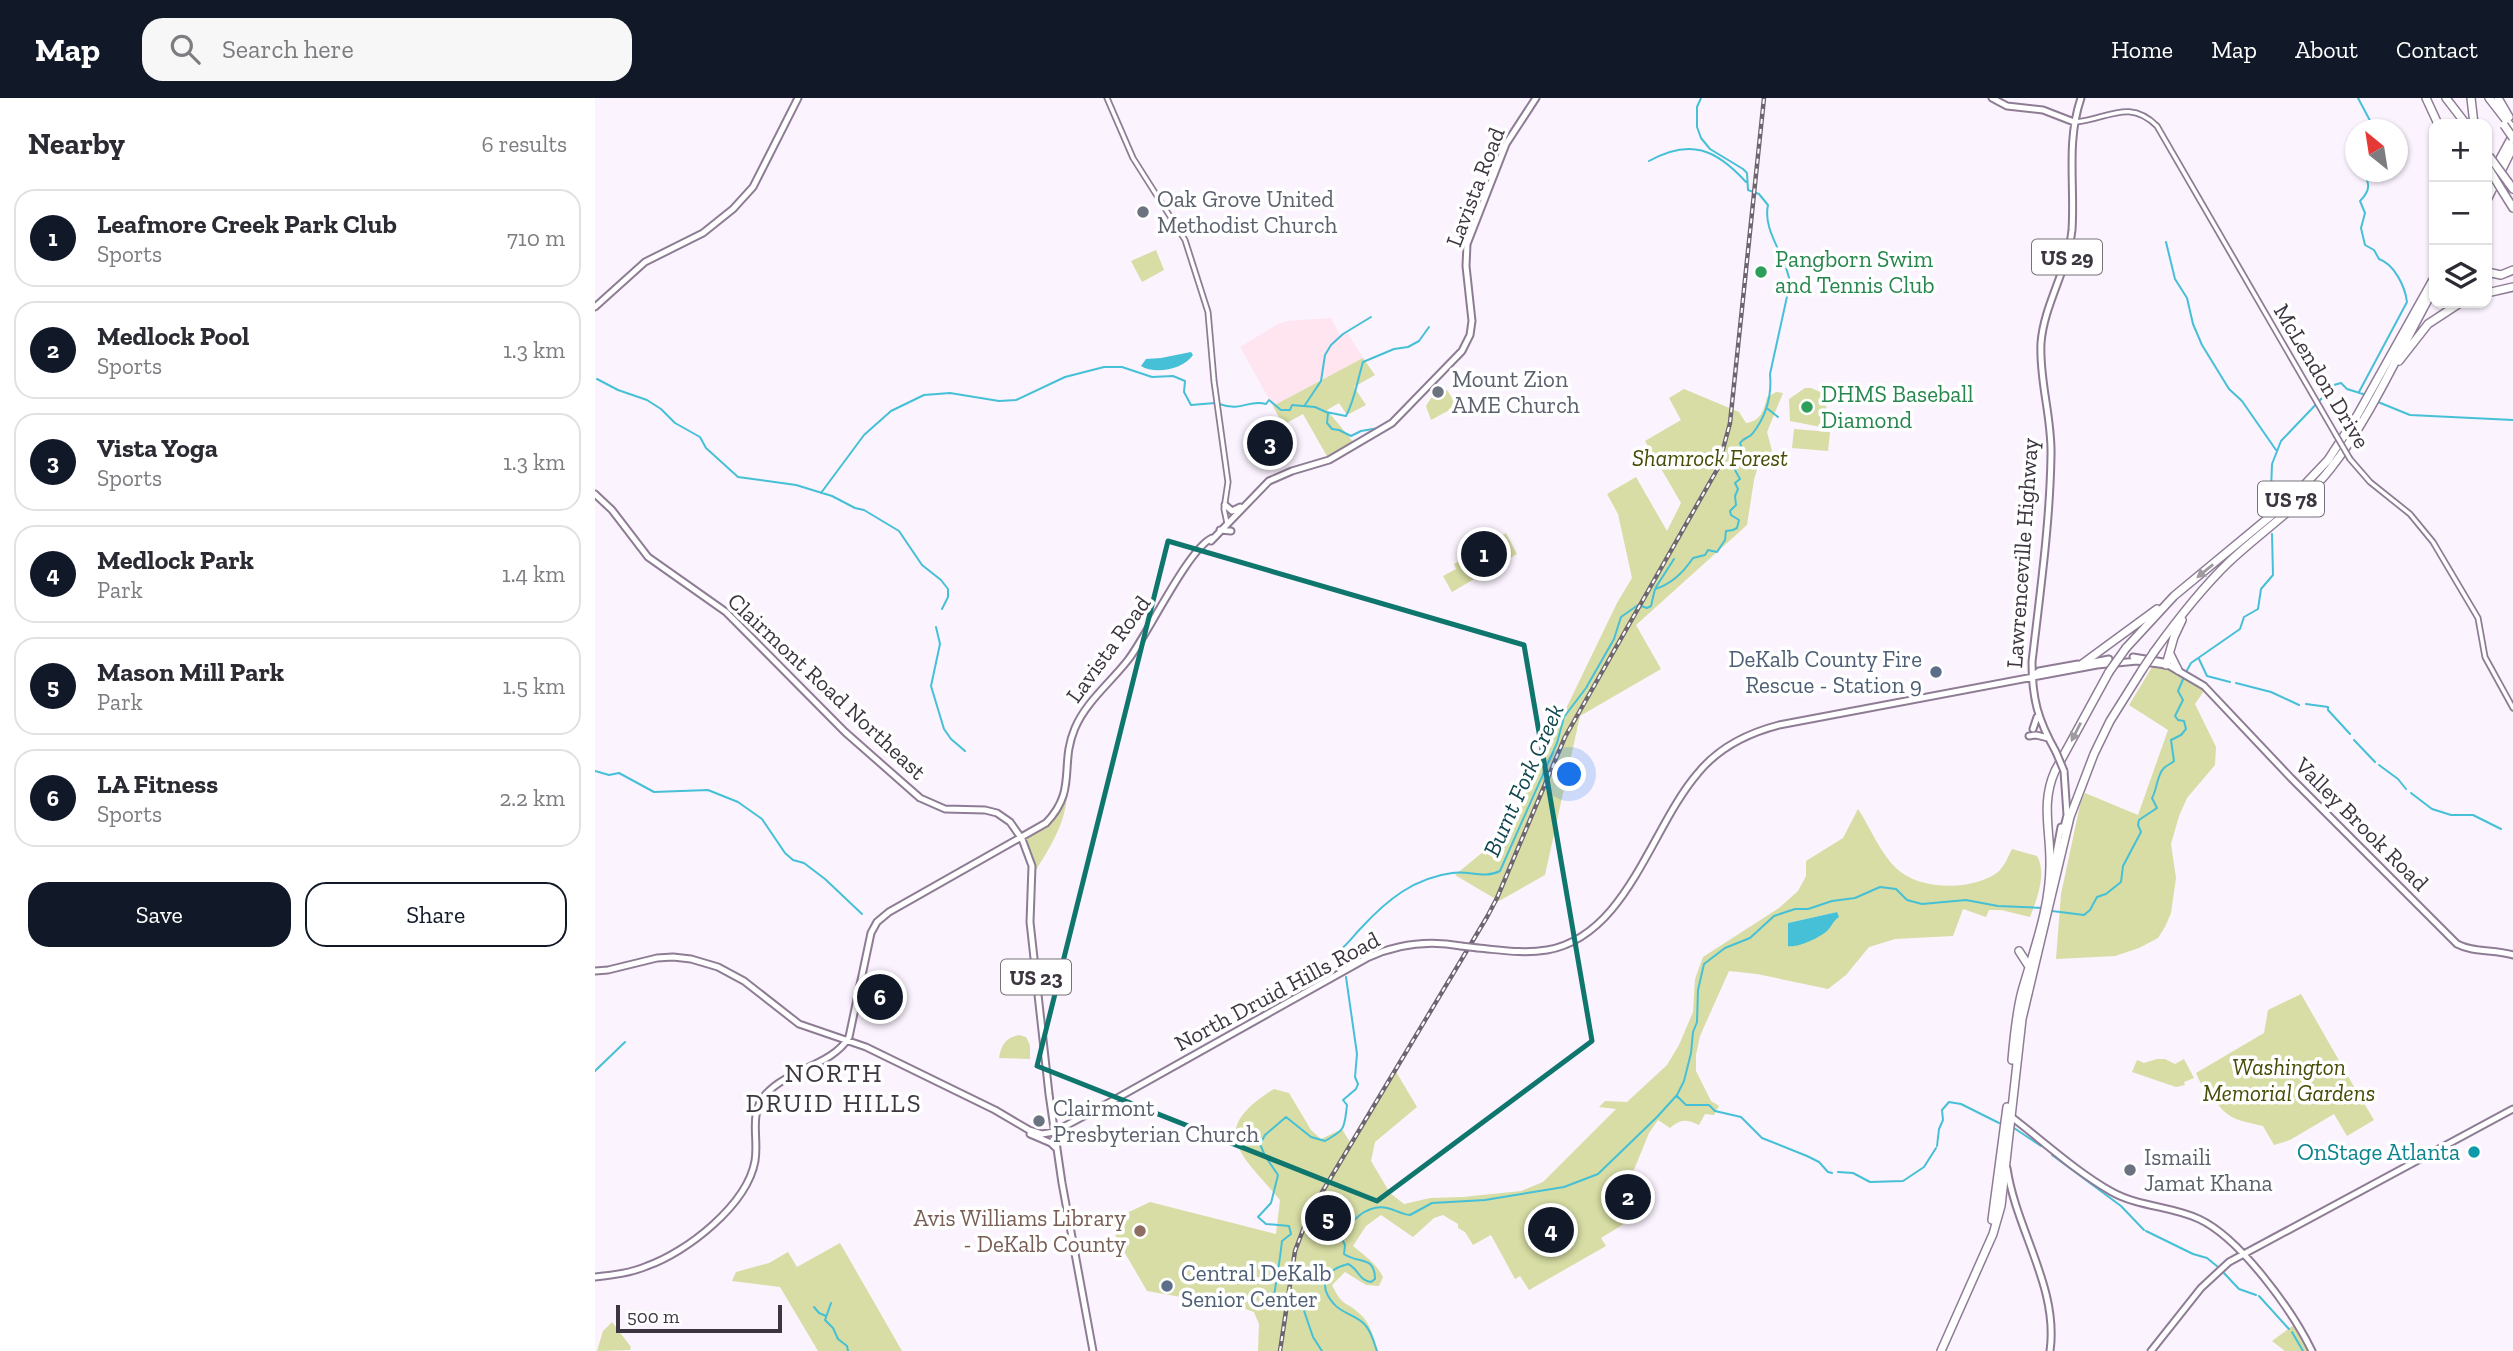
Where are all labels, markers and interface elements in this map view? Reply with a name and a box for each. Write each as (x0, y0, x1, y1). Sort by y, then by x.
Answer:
search box (142, 18, 632, 81)
text: Map (35, 30, 100, 69)
icon: search (166, 30, 204, 68)
text: Search here (222, 33, 354, 65)
text: Home (2111, 35, 2173, 64)
text: Map (2211, 35, 2257, 64)
text: About (2295, 35, 2358, 64)
text: Contact (2396, 35, 2478, 64)
north arrow (2345, 119, 2408, 182)
map controls (2429, 119, 2492, 308)
button: + (2429, 119, 2492, 182)
street label: Lavista Road (1439, 123, 1511, 251)
text: Nearby (28, 126, 125, 162)
text: 6 results (481, 130, 567, 158)
button: − (2429, 182, 2492, 245)
place label: Oak Grove United Methodist Church (1157, 185, 1338, 239)
marker: Oak Grove United Methodist Church (1135, 204, 1151, 220)
text: Leafmore Creek Park Club (97, 208, 397, 240)
text: 1 (48, 224, 58, 252)
text: 710 m (507, 224, 565, 252)
text: Sports (97, 240, 162, 268)
road number: US 29 (2032, 240, 2102, 274)
place label: Pangborn Swim and Tennis Club (1775, 245, 1935, 299)
button: layers (2429, 245, 2492, 308)
marker: Pangborn Swim and Tennis Club (1753, 264, 1769, 280)
street label: McLendon Drive (2268, 299, 2376, 453)
text: Medlock Pool (97, 320, 249, 352)
text: 2 (47, 336, 59, 364)
text: 1.3 km (503, 336, 565, 364)
text: Sports (97, 352, 162, 380)
place label: Mount Zion AME Church (1452, 365, 1580, 419)
place label: DHMS Baseball Diamond (1821, 380, 1974, 434)
marker: Mount Zion AME Church (1430, 384, 1446, 400)
marker: DHMS Baseball Diamond (1799, 399, 1815, 415)
pin: 3 (1247, 417, 1293, 469)
text: Vista Yoga (97, 432, 218, 464)
street label: Lawrenceville Highway (2000, 437, 2044, 669)
park label: Shamrock Forest (1632, 444, 1788, 472)
text: 3 (47, 448, 59, 476)
text: 1.3 km (503, 448, 565, 476)
text: Sports (97, 464, 162, 492)
road number: US 78 (2258, 482, 2324, 516)
pin: 1 (1461, 528, 1507, 580)
text: Medlock Park (97, 544, 254, 576)
text: 4 (46, 560, 60, 588)
text: 1.4 km (502, 560, 565, 588)
one-way arrow (2197, 563, 2215, 578)
text: Park (97, 576, 143, 604)
street label: Clairmont Road Northeast (722, 587, 932, 786)
street label: Lavista Road (1060, 590, 1156, 708)
place label: DeKalb County Fire Rescue - Station 9 (1728, 645, 1922, 699)
text: Mason Mill Park (97, 656, 284, 688)
marker: DeKalb County Fire Rescue - Station 9 (1928, 664, 1944, 680)
text: 5 (47, 672, 59, 700)
text: 1.5 km (502, 672, 565, 700)
text: Park (97, 688, 143, 716)
water label: Burnt Fork Creek (1476, 699, 1570, 861)
one-way arrow (2070, 722, 2081, 742)
street label: Valley Brook Road (2289, 751, 2435, 897)
your location (1552, 757, 1586, 791)
text: LA Fitness (97, 768, 218, 800)
text: 6 (47, 784, 59, 812)
text: 2.2 km (499, 784, 565, 812)
text: Sports (97, 800, 162, 828)
button: Save (28, 882, 291, 947)
button: Share (305, 882, 567, 947)
street label: North Druid Hills Road (1170, 925, 1385, 1057)
road number: US 23 (1001, 960, 1071, 994)
pin: 6 (857, 971, 903, 1023)
park label: Washington Memorial Gardens (2203, 1053, 2375, 1107)
district label: NORTH DRUID HILLS (745, 1057, 923, 1119)
place label: Clairmont Presbyterian Church (1053, 1094, 1259, 1148)
marker: Clairmont Presbyterian Church (1031, 1113, 1047, 1129)
place label: OnStage Atlanta (2297, 1138, 2460, 1166)
place label: Ismaili Jamat Khana (2144, 1143, 2273, 1197)
marker: OnStage Atlanta (2466, 1144, 2482, 1160)
marker: Ismaili Jamat Khana (2122, 1162, 2138, 1178)
pin: 2 (1605, 1171, 1651, 1223)
pin: 5 (1305, 1192, 1351, 1244)
place label: Avis Williams Library - DeKalb County (914, 1204, 1126, 1258)
pin: 4 (1528, 1204, 1574, 1256)
marker: Avis Williams Library - DeKalb County (1132, 1223, 1148, 1239)
place label: Central DeKalb Senior Center (1181, 1259, 1331, 1313)
marker: Central DeKalb Senior Center (1159, 1278, 1175, 1294)
scale bar (616, 1302, 782, 1334)
text: 500 m (627, 1305, 679, 1328)

